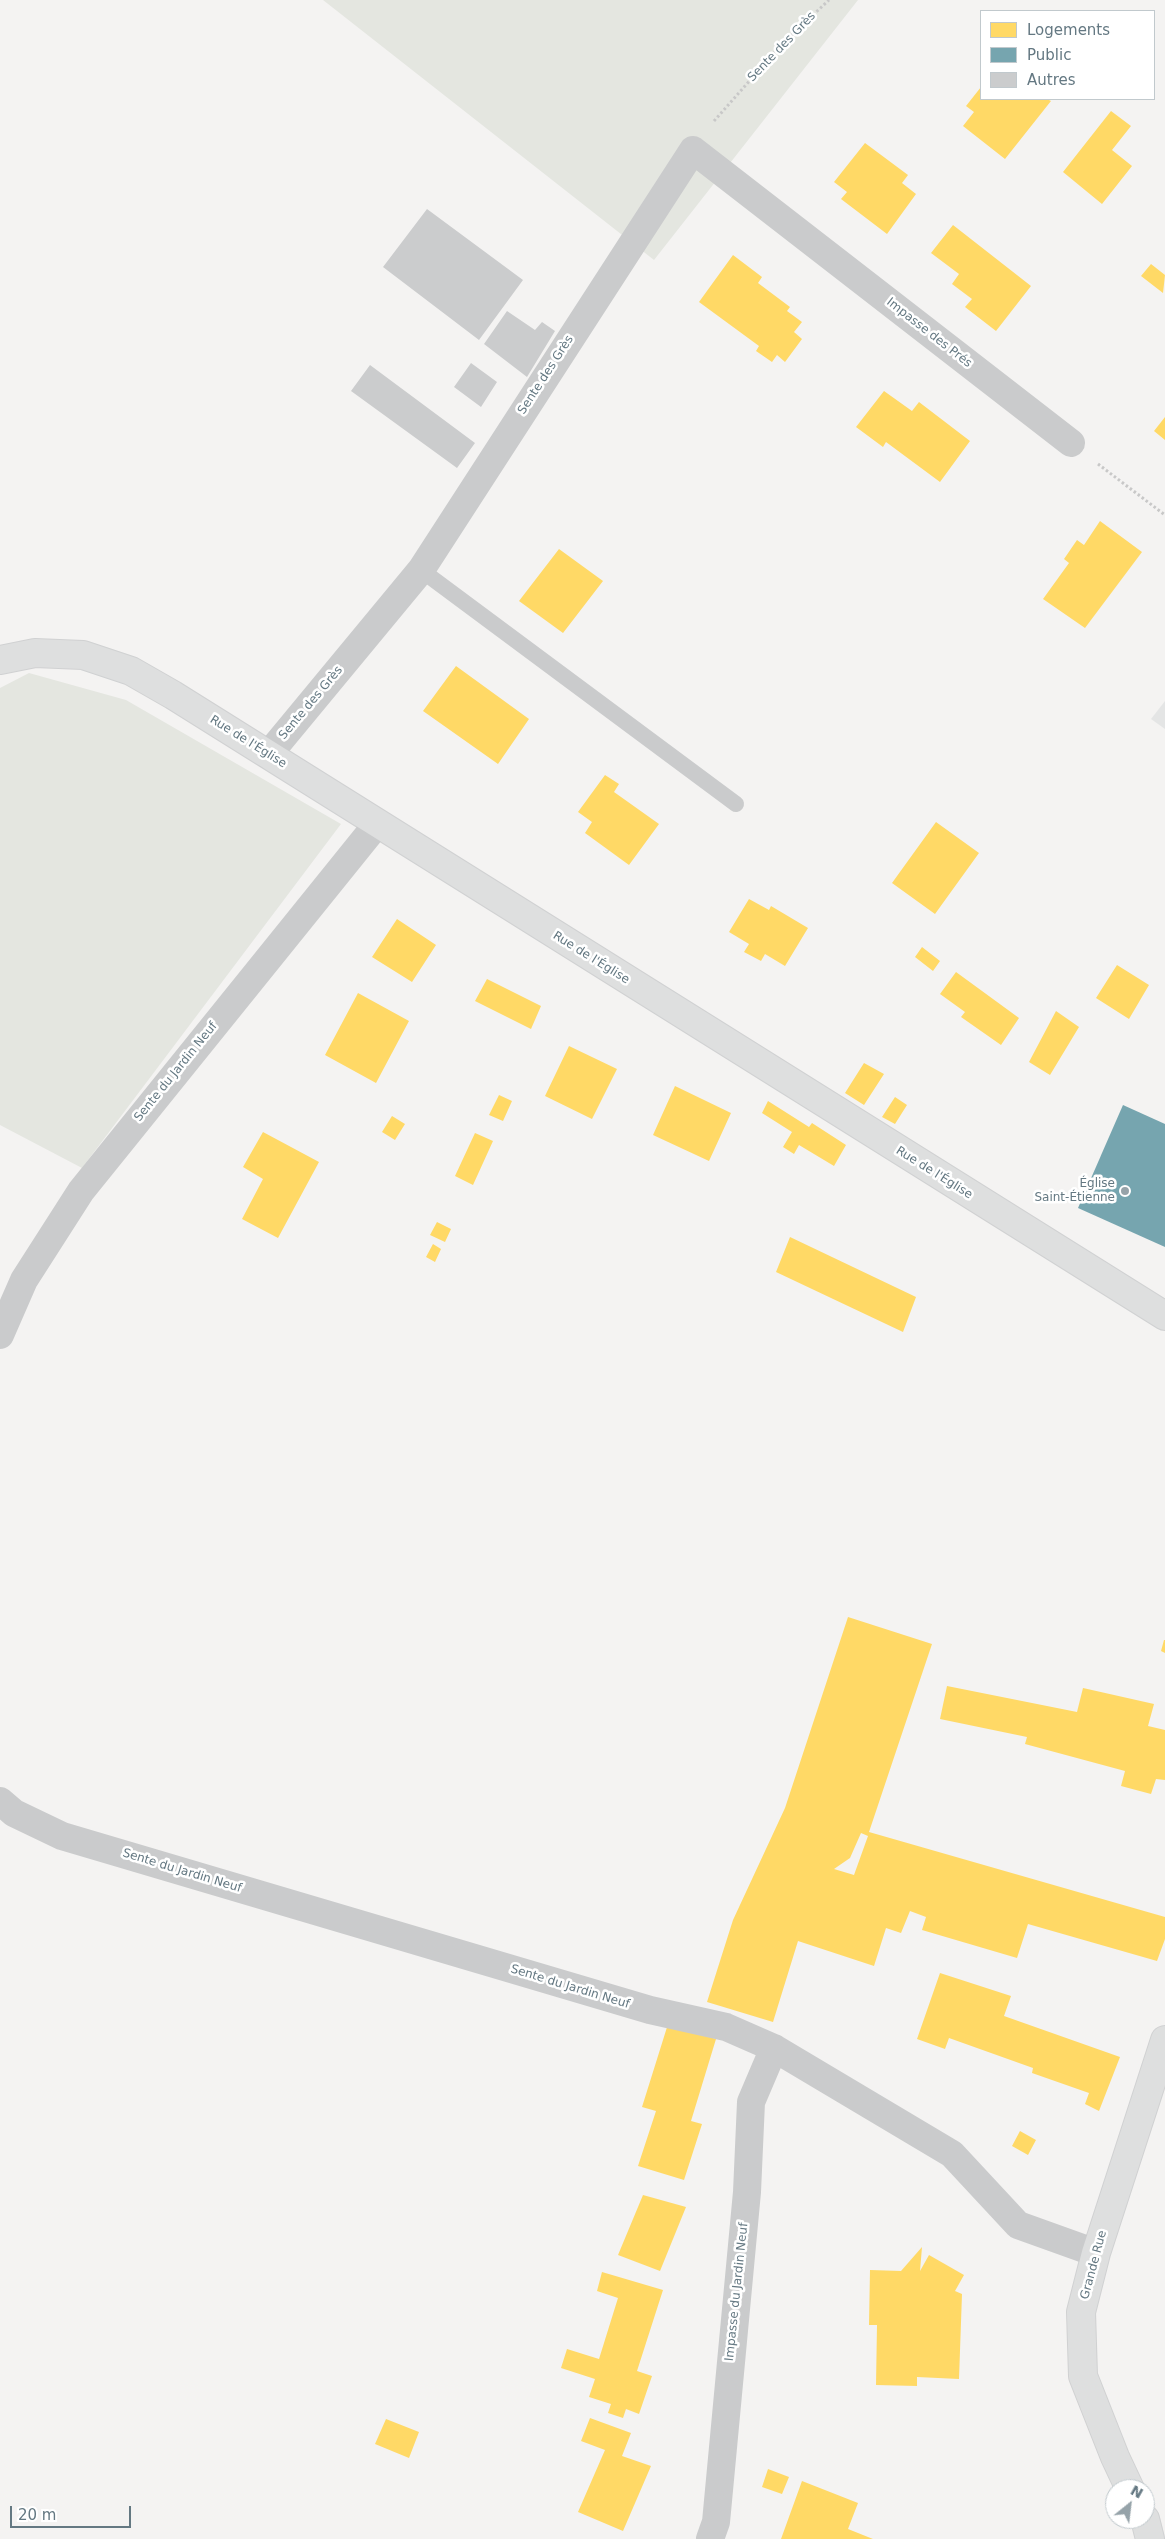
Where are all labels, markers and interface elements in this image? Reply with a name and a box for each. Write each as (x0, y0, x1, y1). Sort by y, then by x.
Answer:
street label: Sente des Grès (745, 9, 819, 85)
legend (980, 10, 1155, 100)
text: Logements (1027, 21, 1110, 39)
text: Public (1027, 46, 1071, 64)
text: Autres (1027, 71, 1076, 89)
street label: Impasse des Prés (883, 295, 975, 371)
street label: Sente des Grès (515, 333, 577, 417)
street label: Sente des Grès (276, 663, 346, 743)
street label: Rue de l'Église (207, 713, 289, 771)
street label: Rue de l'Église (550, 929, 632, 987)
street label: Sente du Jardin Neuf (131, 1019, 221, 1125)
street label: Rue de l'Église (893, 1144, 975, 1202)
place label: Église Saint-Étienne (1034, 1177, 1115, 1205)
marker: Église Saint-Étienne (1119, 1185, 1131, 1197)
street label: Sente du Jardin Neuf (121, 1846, 243, 1896)
street label: Sente du Jardin Neuf (509, 1962, 631, 2012)
street label: Impasse du Jardin Neuf (723, 2222, 751, 2362)
street label: Grande Rue (1078, 2229, 1110, 2301)
north arrow (1105, 2479, 1155, 2529)
text: N (1128, 2482, 1146, 2502)
scale bar (12, 2496, 134, 2528)
text: 20 m (18, 2506, 56, 2524)

